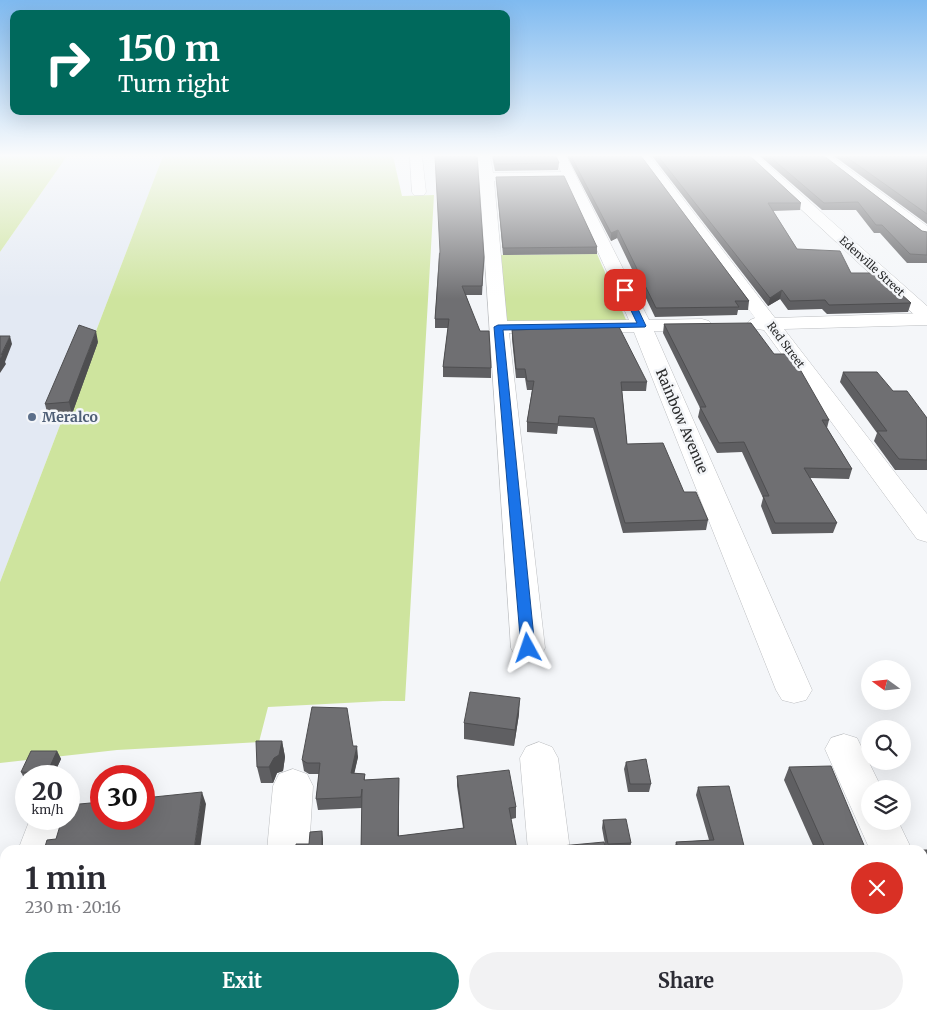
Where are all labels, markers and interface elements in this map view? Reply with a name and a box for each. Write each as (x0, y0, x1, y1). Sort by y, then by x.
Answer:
text: 150 m (118, 27, 220, 71)
icon: right (35, 30, 100, 95)
text: Turn right (118, 70, 229, 98)
street label: Edenville Street (836, 233, 908, 299)
pin (604, 269, 646, 311)
icon: arrive (611, 276, 639, 304)
street label: Red Street (764, 319, 808, 371)
street label: Rainbow Avenue (652, 366, 712, 476)
place label: Meralco (42, 408, 98, 426)
marker: Meralco (26, 411, 38, 423)
position arrow (501, 621, 553, 673)
north arrow (861, 660, 911, 710)
map controls (861, 660, 911, 830)
button: search (861, 720, 911, 770)
speed limit sign: 30 (90, 765, 155, 830)
text: 20 (32, 775, 63, 807)
button: layers (861, 780, 911, 830)
text: km/h (32, 802, 63, 817)
text: 1 min (25, 859, 107, 897)
button: close (851, 862, 903, 914)
text: 230 m · 20:16 (25, 897, 121, 917)
button: Exit (25, 952, 459, 1010)
button: Share (469, 952, 903, 1010)

